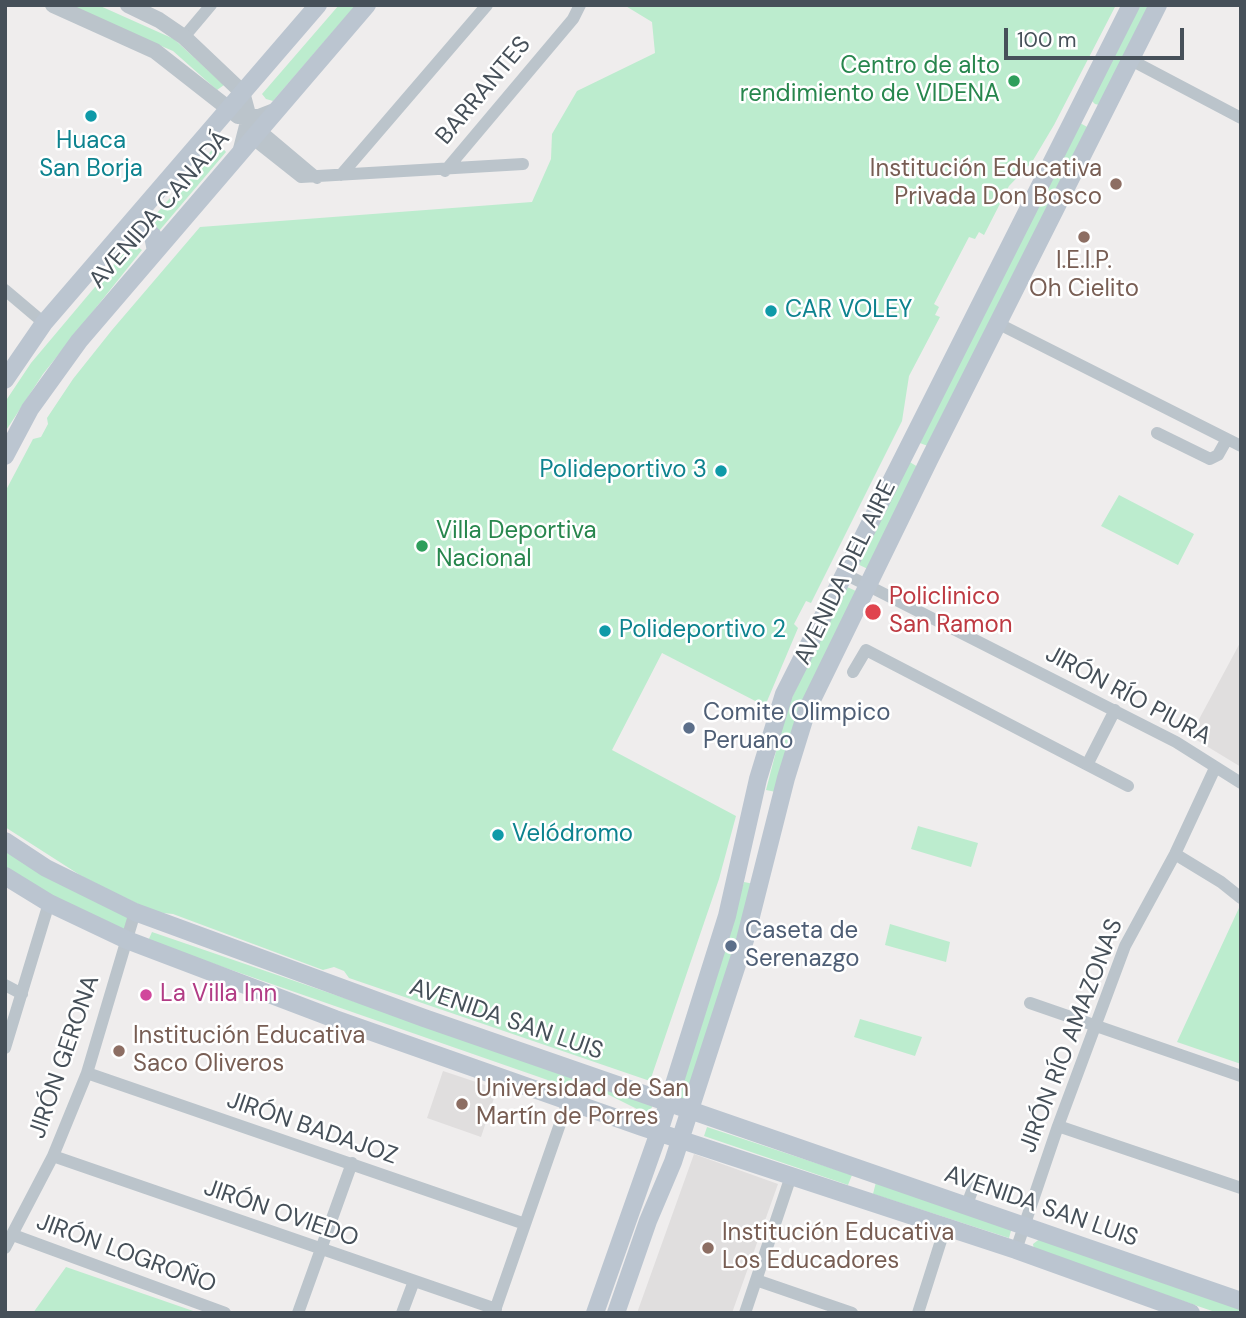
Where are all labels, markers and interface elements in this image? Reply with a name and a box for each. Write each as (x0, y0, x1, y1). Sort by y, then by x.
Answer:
scale bar (1008, 14, 1188, 58)
text: 100 m (1017, 26, 1077, 54)
street label: BARRANTES (431, 31, 537, 151)
place label: Centro de alto rendimiento de VIDENA (740, 53, 1000, 109)
marker: Centro de alto rendimiento de VIDENA (1006, 73, 1022, 89)
marker: Huaca San Borja (83, 108, 99, 124)
street label: AVENIDA CANADÁ (84, 125, 236, 295)
place label: Huaca San Borja (39, 128, 143, 184)
place label: Institución Educativa Privada Don Bosco (870, 156, 1102, 212)
marker: Institución Educativa Privada Don Bosco (1108, 176, 1124, 192)
marker: I.E.I.P. Oh Cielito (1076, 229, 1092, 245)
place label: I.E.I.P. Oh Cielito (1029, 248, 1139, 304)
place label: CAR VOLEY (785, 297, 912, 325)
marker: CAR VOLEY (763, 303, 779, 319)
place label: Polideportivo 3 (540, 457, 707, 485)
marker: Polideportivo 3 (713, 463, 729, 479)
street label: AVENIDA DEL AIRE (789, 476, 903, 670)
place label: Villa Deportiva Nacional (436, 518, 597, 574)
marker: Villa Deportiva Nacional (414, 538, 430, 554)
place label: Policlinico San Ramon (889, 584, 1013, 640)
marker: Policlinico San Ramon (863, 602, 883, 622)
place label: Polideportivo 2 (619, 617, 786, 645)
marker: Polideportivo 2 (597, 623, 613, 639)
street label: JIRÓN RÍO PIURA (1040, 640, 1216, 752)
place label: Comite Olimpico Peruano (703, 700, 890, 756)
marker: Comite Olimpico Peruano (681, 720, 697, 736)
place label: Velódromo (512, 821, 633, 849)
marker: Velódromo (490, 827, 506, 843)
street label: JIRÓN RÍO AMAZONAS (1014, 915, 1130, 1157)
place label: Caseta de Serenazgo (745, 918, 860, 974)
marker: Caseta de Serenazgo (723, 938, 739, 954)
street label: JIRÓN GERONA (24, 972, 106, 1142)
street label: AVENIDA SAN LUIS (405, 973, 607, 1067)
place label: La Villa Inn (160, 981, 277, 1009)
marker: La Villa Inn (138, 987, 154, 1003)
place label: Institución Educativa Saco Oliveros (133, 1023, 365, 1079)
marker: Institución Educativa Saco Oliveros (111, 1043, 127, 1059)
place label: Universidad de San Martín de Porres (476, 1076, 689, 1132)
street label: JIRÓN BADAJOZ (223, 1086, 401, 1172)
marker: Universidad de San Martín de Porres (454, 1096, 470, 1112)
street label: AVENIDA SAN LUIS (940, 1160, 1142, 1254)
street label: JIRÓN OVIEDO (200, 1174, 362, 1254)
street label: JIRÓN LOGROÑO (32, 1208, 220, 1300)
place label: Institución Educativa Los Educadores (722, 1220, 954, 1276)
marker: Institución Educativa Los Educadores (700, 1240, 716, 1256)

